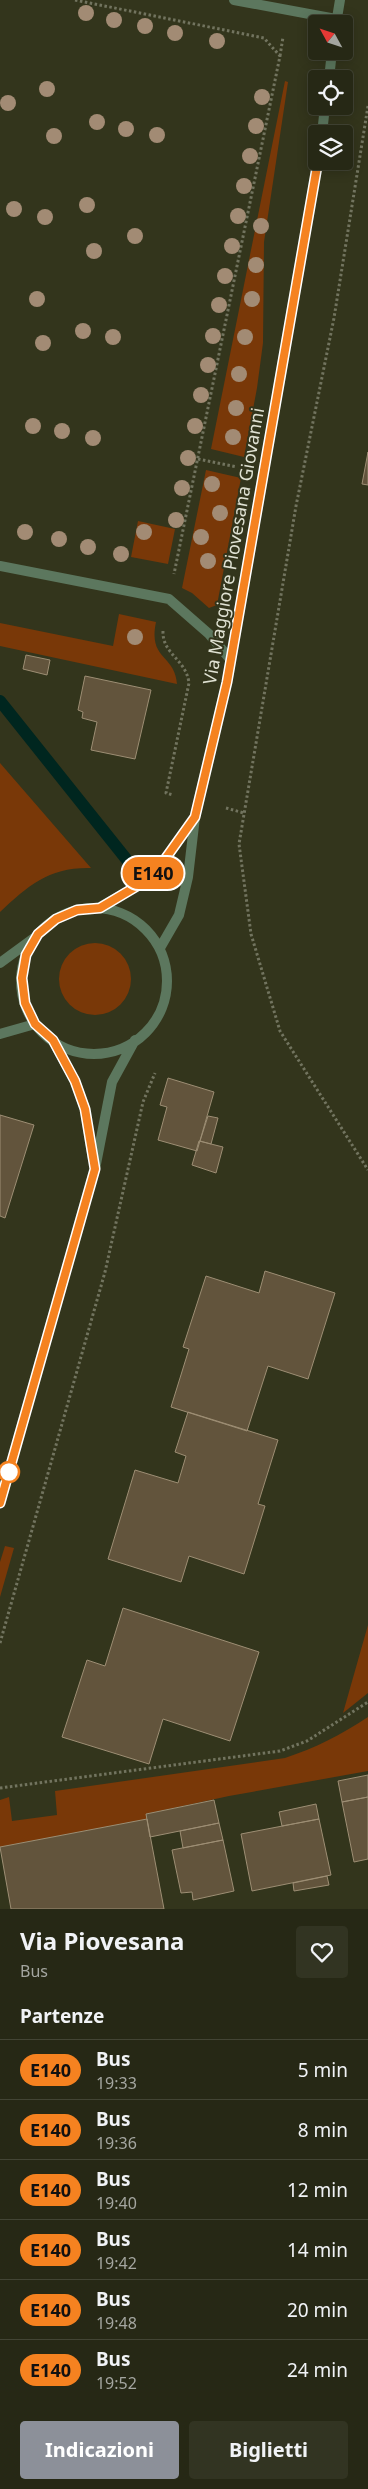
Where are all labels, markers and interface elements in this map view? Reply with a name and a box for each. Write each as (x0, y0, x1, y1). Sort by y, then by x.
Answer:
north arrow (308, 15, 352, 60)
map controls (308, 15, 353, 170)
button: locate (308, 70, 353, 115)
button: layers (308, 125, 353, 170)
street label: Via Maggiore Piovesana Giovanni (197, 406, 269, 686)
line badge: E140 (118, 857, 188, 889)
text: E140 (133, 861, 173, 885)
unlabelled marker (0, 1461, 20, 1483)
text: Via Piovesana (20, 1924, 184, 1957)
button: heart (296, 1926, 348, 1978)
text: Bus (20, 1960, 48, 1982)
text: Partenze (20, 2003, 104, 2029)
text: Bus (96, 2046, 131, 2072)
text: 5 min (298, 2057, 348, 2083)
text: E140 (30, 2058, 71, 2082)
text: 19:33 (96, 2072, 137, 2094)
text: Bus (96, 2106, 131, 2132)
text: 8 min (298, 2117, 348, 2143)
text: E140 (30, 2118, 71, 2142)
text: 19:36 (96, 2132, 137, 2154)
text: Bus (96, 2166, 131, 2192)
text: 12 min (287, 2177, 348, 2203)
text: E140 (30, 2178, 71, 2202)
text: 19:40 (96, 2192, 137, 2214)
text: Bus (96, 2226, 131, 2252)
text: 14 min (287, 2237, 348, 2263)
text: E140 (30, 2238, 71, 2262)
text: 19:42 (96, 2252, 137, 2274)
text: Bus (96, 2286, 131, 2312)
text: 20 min (287, 2297, 348, 2323)
text: E140 (30, 2298, 71, 2322)
text: 19:48 (96, 2312, 137, 2334)
text: Bus (96, 2346, 131, 2372)
text: 24 min (287, 2357, 348, 2383)
text: E140 (30, 2358, 71, 2382)
text: 19:52 (96, 2372, 137, 2394)
button: Indicazioni (20, 2421, 179, 2479)
button: Biglietti (189, 2421, 348, 2479)

